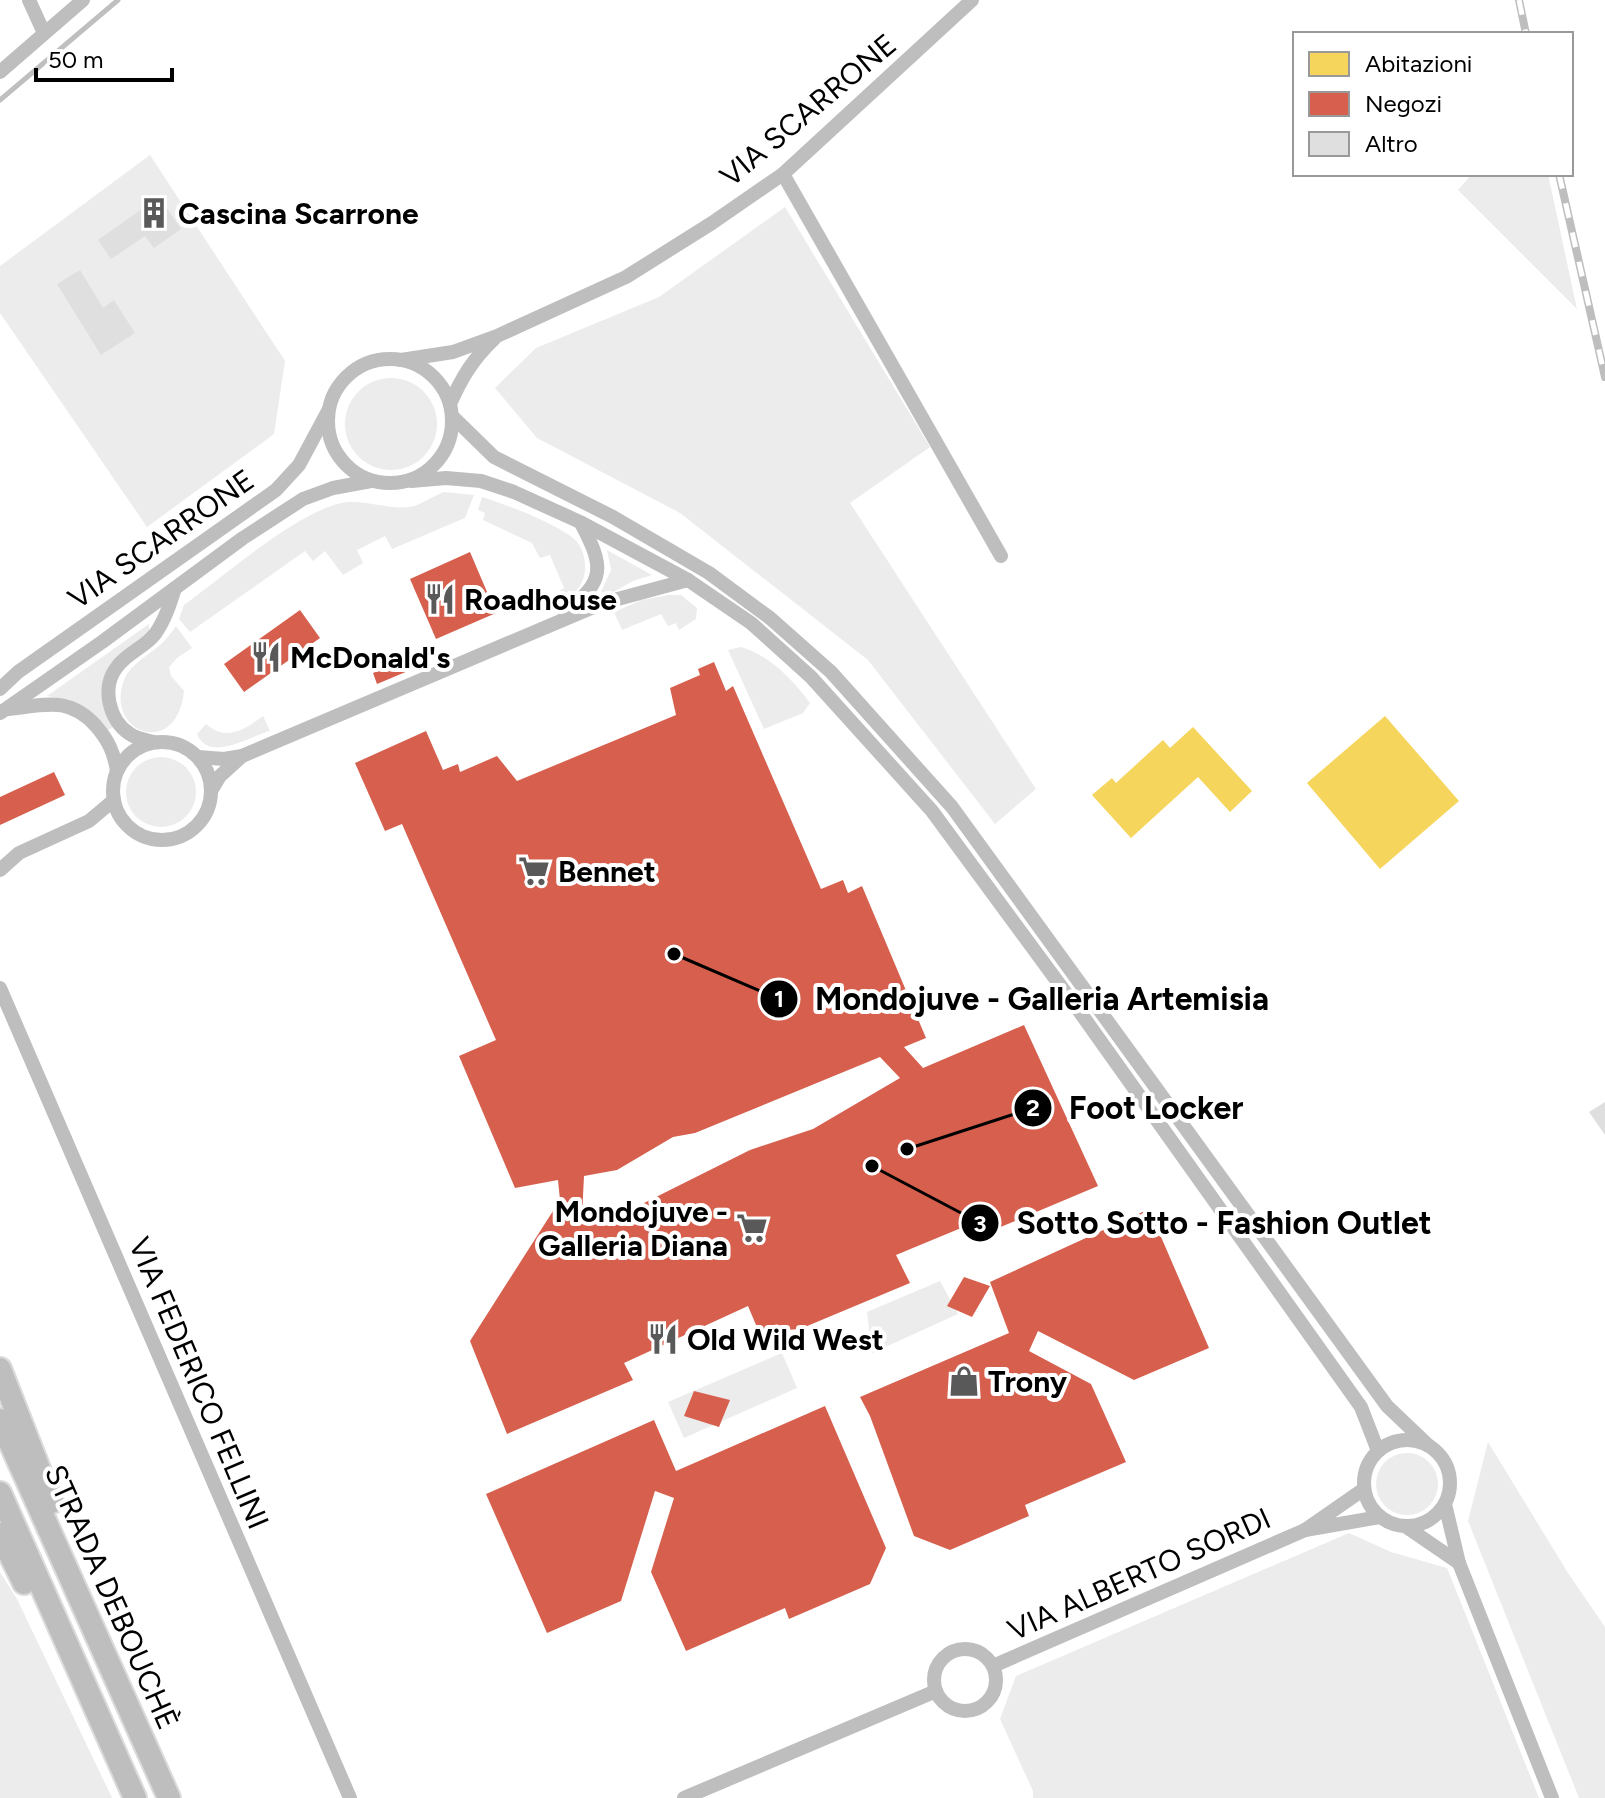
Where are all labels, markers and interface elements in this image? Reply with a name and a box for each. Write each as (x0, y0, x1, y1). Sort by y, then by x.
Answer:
street label: VIA SCARRONE (712, 25, 904, 195)
scale bar (36, 32, 172, 82)
legend (1293, 32, 1573, 176)
text: 50 m (48, 45, 104, 74)
text: Abitazioni (1365, 49, 1472, 78)
text: Negozi (1365, 89, 1442, 118)
text: Altro (1365, 129, 1418, 158)
place label: Cascina Scarrone (178, 195, 419, 232)
building icon: Cascina Scarrone (137, 196, 171, 230)
street label: VIA SCARRONE (61, 461, 261, 617)
place label: Roadhouse (464, 581, 617, 618)
restaurant icon: Roadhouse (423, 582, 457, 616)
place label: McDonald's (290, 639, 450, 676)
restaurant icon: McDonald's (249, 640, 283, 674)
place label: Bennet (558, 853, 656, 890)
supermarket icon: Bennet (517, 854, 551, 888)
callout: Mondojuve - Galleria Artemisia (759, 971, 1285, 1027)
text: Mondojuve - Galleria Artemisia (815, 980, 1269, 1018)
text: 1 (774, 984, 784, 1013)
callout: Foot Locker (1013, 1080, 1260, 1136)
text: Foot Locker (1069, 1089, 1243, 1127)
text: 2 (1026, 1093, 1040, 1122)
place label: Mondojuve - Galleria Diana (538, 1193, 728, 1264)
callout: Sotto Sotto - Fashion Outlet (960, 1195, 1447, 1251)
text: Sotto Sotto - Fashion Outlet (1016, 1204, 1432, 1242)
text: 3 (973, 1209, 987, 1238)
supermarket icon: Mondojuve - Galleria Diana (735, 1211, 769, 1245)
street label: VIA FEDERICO FELLINI (121, 1232, 277, 1534)
place label: Old Wild West (687, 1321, 884, 1358)
restaurant icon: Old Wild West (646, 1322, 680, 1356)
place label: Trony (988, 1363, 1068, 1400)
shop icon: Trony (947, 1364, 981, 1398)
street label: STRADA DEBOUCHÈ (37, 1459, 187, 1735)
street label: VIA ALBERTO SORDI (1002, 1499, 1276, 1649)

